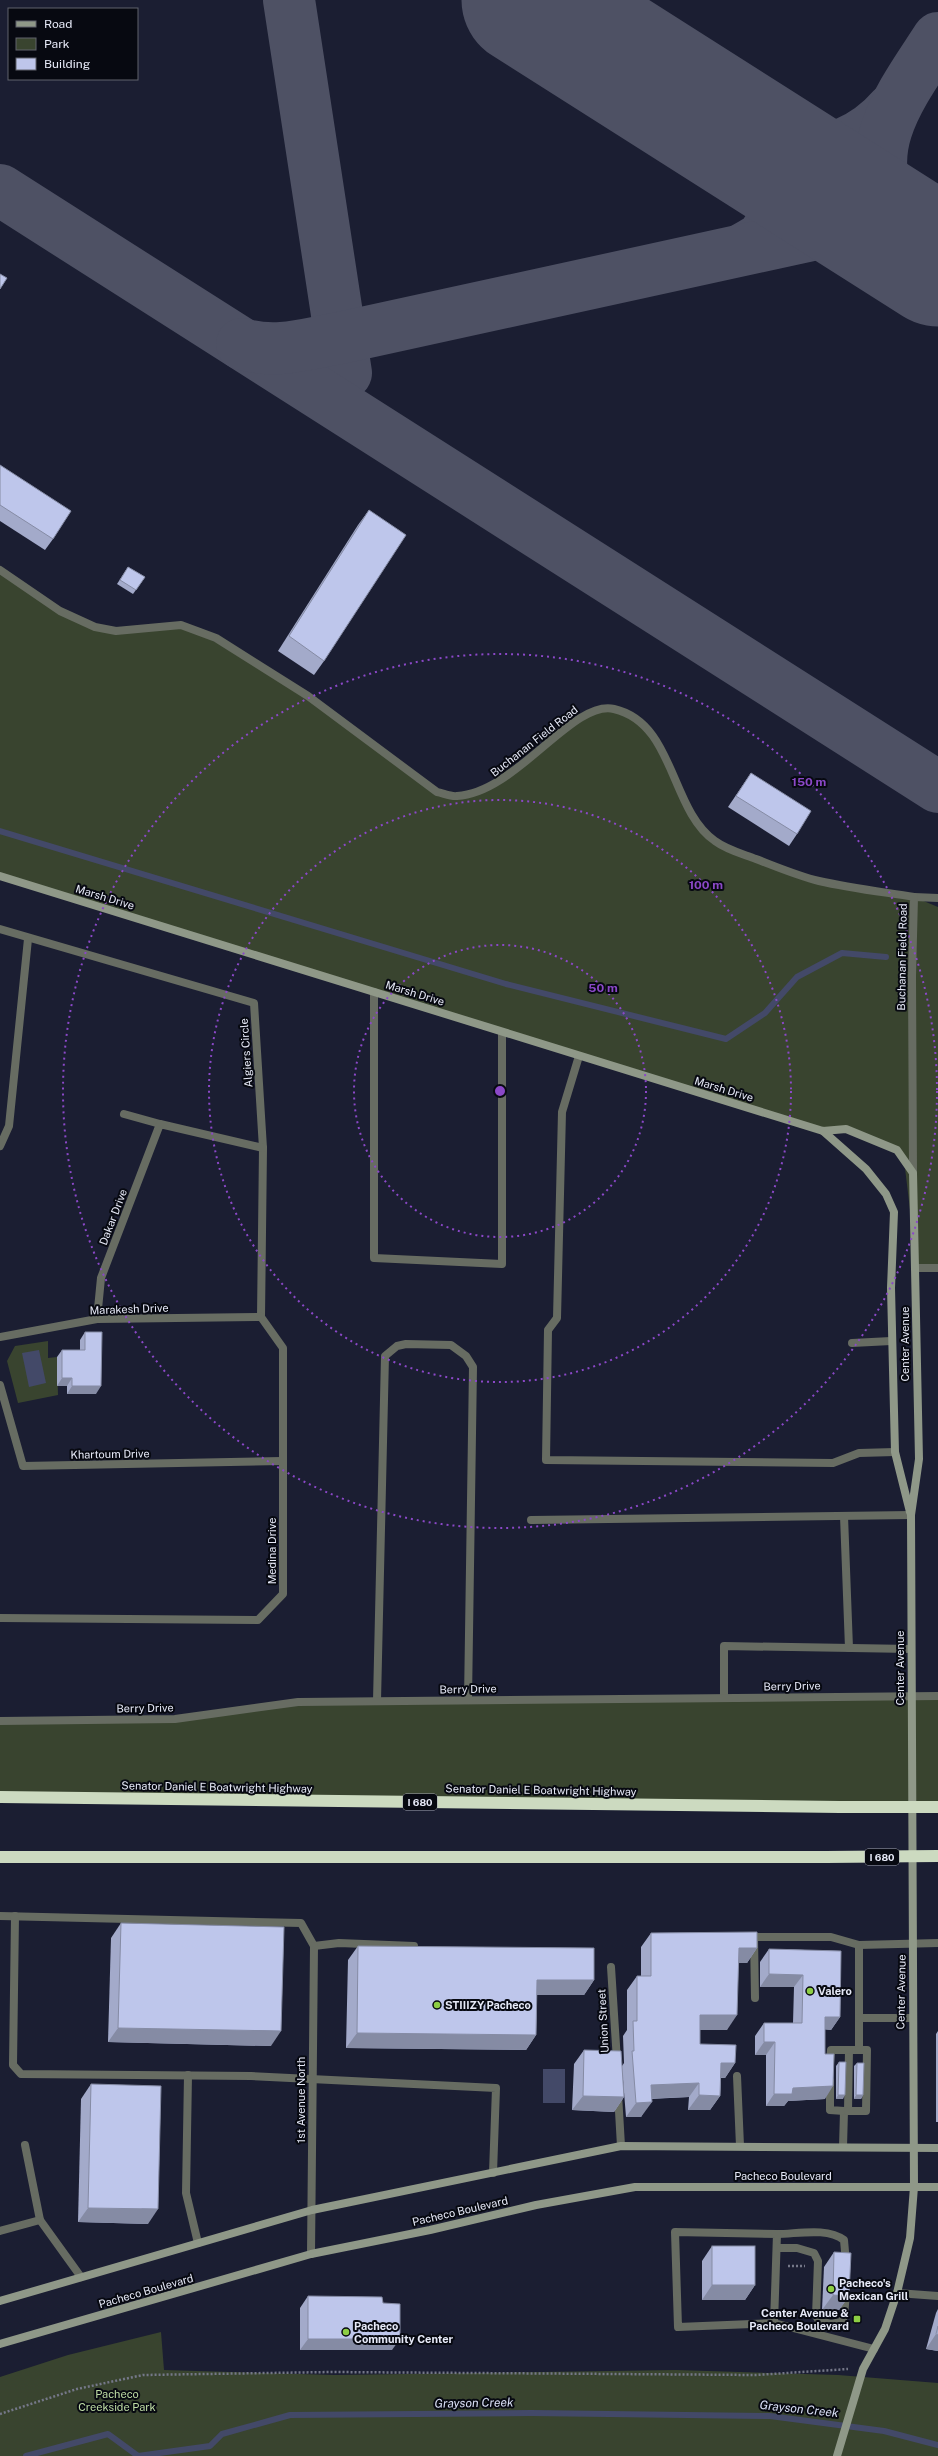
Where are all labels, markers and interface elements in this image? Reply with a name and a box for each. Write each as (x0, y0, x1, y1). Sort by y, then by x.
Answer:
legend (8, 8, 138, 80)
text: Road (44, 17, 72, 31)
text: Park (44, 37, 70, 51)
text: Building (44, 57, 90, 71)
street label: Buchanan Field Road (488, 703, 580, 779)
text: 150 m (792, 775, 826, 789)
text: 100 m (689, 878, 723, 892)
street label: Marsh Drive (74, 882, 136, 912)
street label: Buchanan Field Road (895, 903, 909, 1011)
street label: Marsh Drive (384, 978, 446, 1008)
text: 50 m (588, 981, 618, 995)
street label: Algiers Circle (238, 1018, 254, 1088)
street label: Marsh Drive (693, 1074, 755, 1104)
centre of rings (493, 1084, 507, 1098)
street label: Dakar Drive (97, 1187, 129, 1247)
street label: Marakesh Drive (89, 1302, 169, 1316)
street label: Center Avenue (899, 1306, 911, 1382)
street label: Khartoum Drive (70, 1447, 150, 1461)
street label: Medina Drive (266, 1518, 278, 1584)
street label: Center Avenue (894, 1630, 906, 1706)
street label: Berry Drive (763, 1680, 821, 1692)
street label: Berry Drive (439, 1683, 497, 1695)
street label: Berry Drive (116, 1702, 174, 1714)
street label: Senator Daniel E Boatwright Highway (121, 1779, 313, 1795)
street label: Senator Daniel E Boatwright Highway (445, 1782, 637, 1798)
road number: I 680 (403, 1794, 437, 1810)
road number: I 680 (865, 1849, 899, 1865)
street label: Center Avenue (894, 1954, 908, 2030)
place label: Valero (818, 1985, 852, 1997)
marker: Valero (805, 1986, 815, 1996)
street label: Union Street (595, 1989, 611, 2053)
place label: STIIIZY Pacheco (445, 1999, 531, 2011)
marker: STIIIZY Pacheco (432, 2000, 442, 2010)
street label: 1st Avenue North (295, 2057, 307, 2143)
street label: Pacheco Boulevard (734, 2170, 832, 2182)
street label: Pacheco Boulevard (411, 2194, 509, 2228)
street label: Pacheco Boulevard (97, 2272, 195, 2310)
place label: Pacheco's Mexican Grill (839, 2277, 909, 2302)
marker: Pacheco's Mexican Grill (826, 2284, 836, 2294)
place label: Center Avenue & Pacheco Boulevard (749, 2307, 849, 2332)
marker: Center Avenue & Pacheco Boulevard (852, 2314, 862, 2324)
place label: Pacheco Community Center (354, 2320, 453, 2345)
marker: Pacheco Community Center (341, 2327, 351, 2337)
park label: Pacheco Creekside Park (78, 2388, 156, 2413)
water label: Grayson Creek (434, 2395, 514, 2411)
water label: Grayson Creek (759, 2398, 839, 2420)

